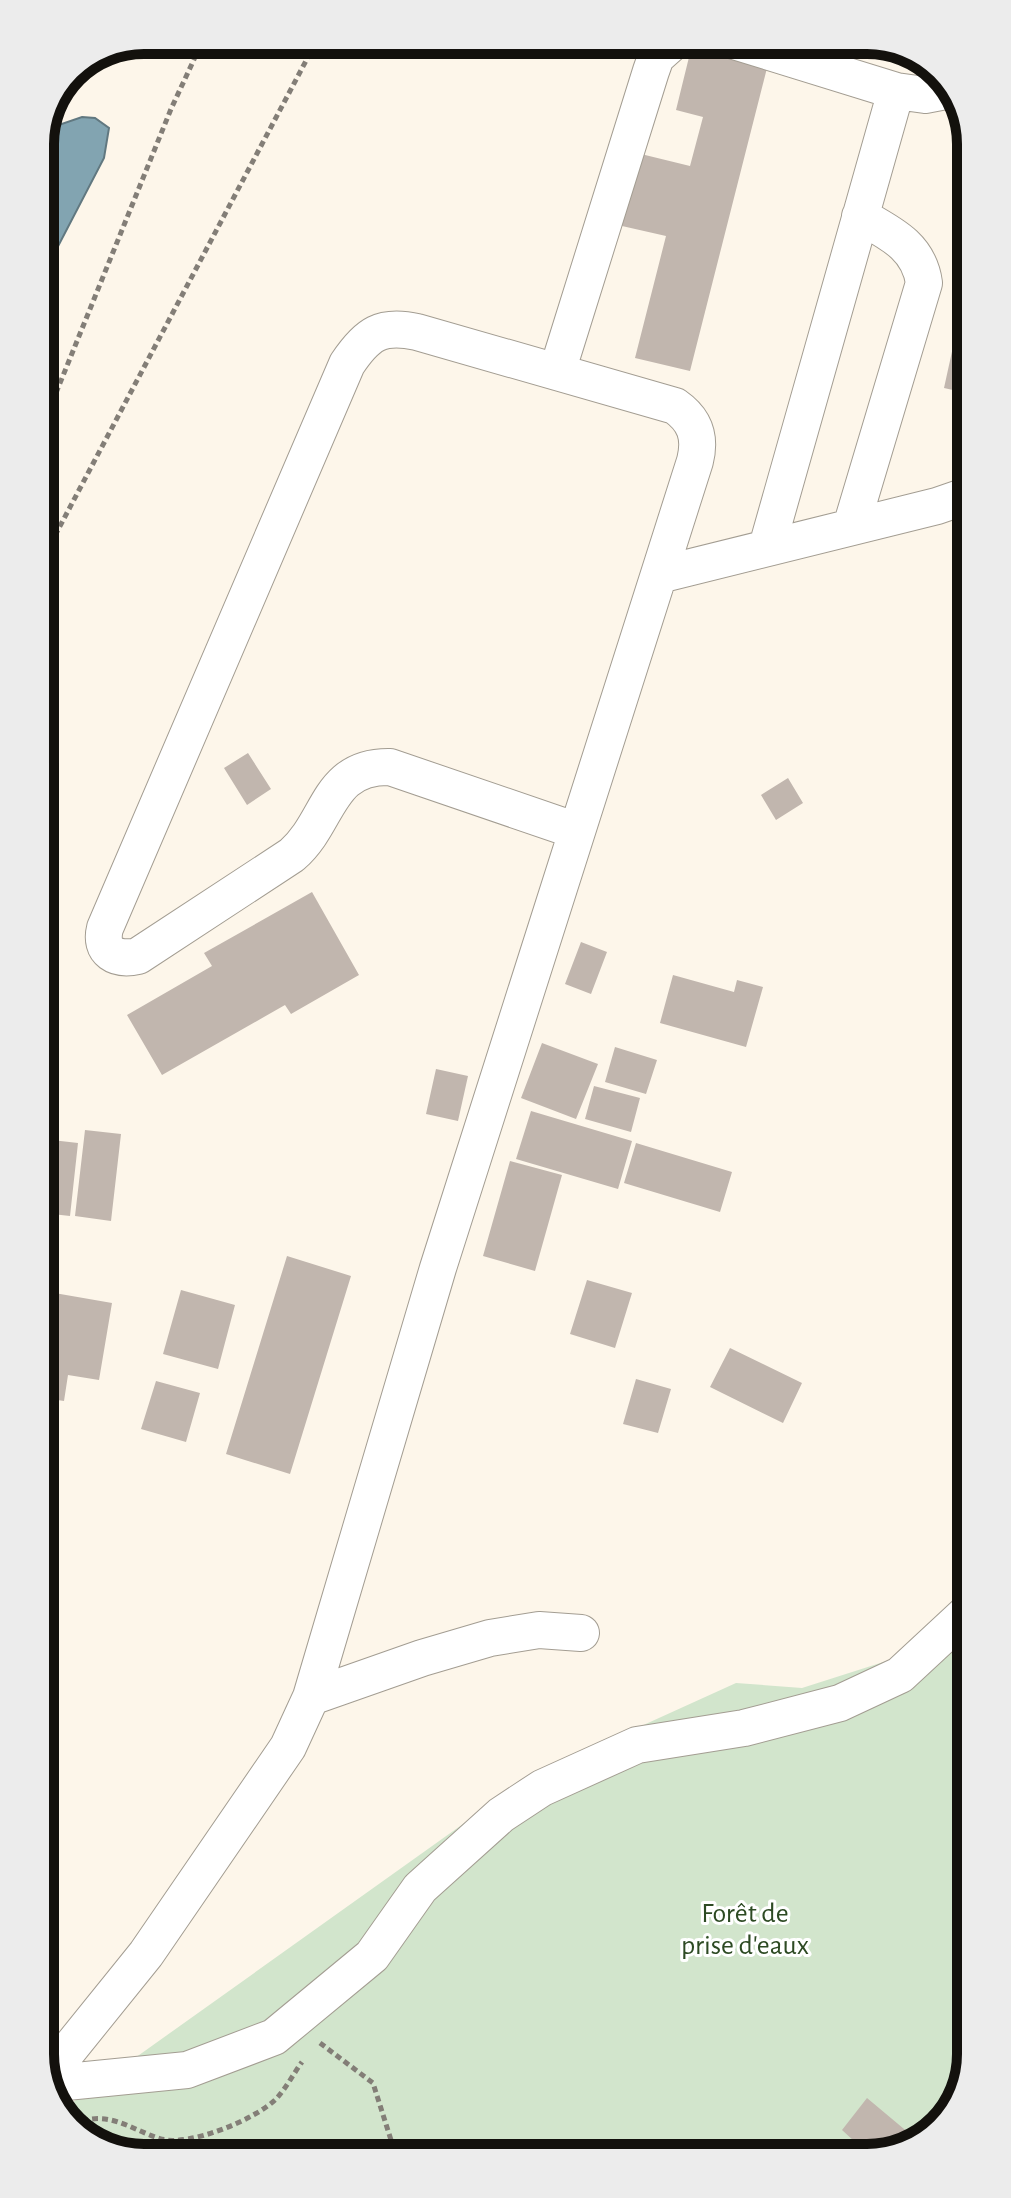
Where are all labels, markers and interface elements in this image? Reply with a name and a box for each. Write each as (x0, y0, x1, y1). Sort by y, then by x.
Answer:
park label: Forêt de prise d'eaux (681, 1900, 809, 1960)

